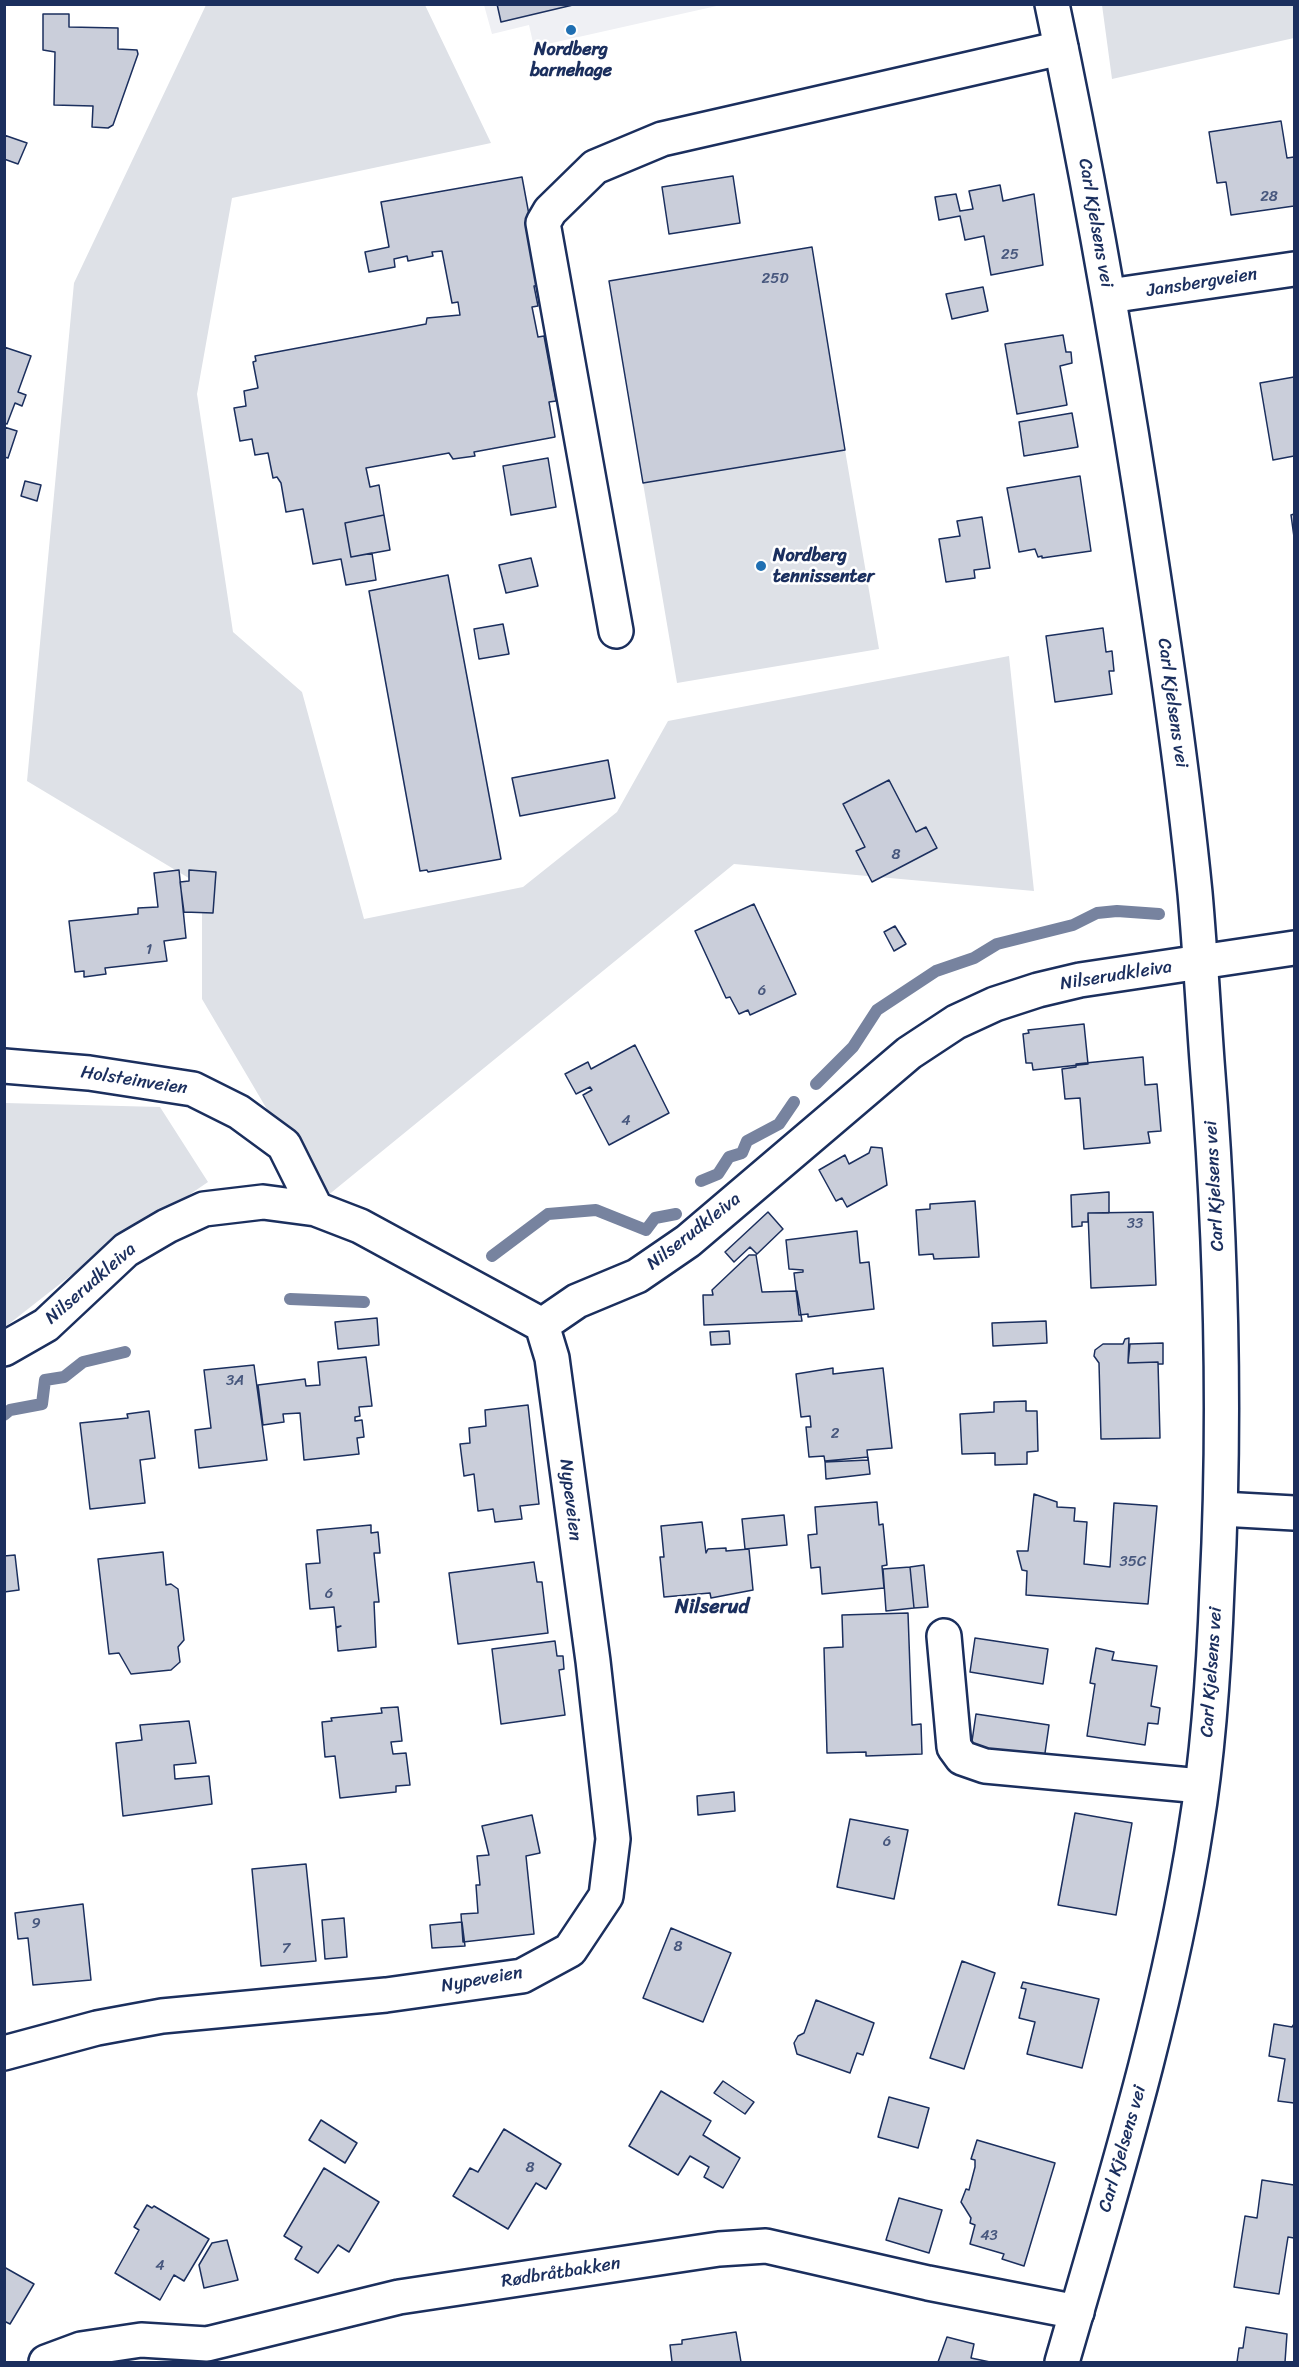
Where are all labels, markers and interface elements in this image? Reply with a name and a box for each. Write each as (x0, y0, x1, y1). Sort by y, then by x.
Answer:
marker: Nordberg barnehage (564, 23, 578, 37)
place label: Nordberg barnehage (530, 39, 612, 82)
street label: Carl Kjelsens vei (1073, 157, 1117, 289)
house number: 28 (1260, 188, 1278, 206)
house number: 25 (1001, 246, 1019, 264)
street label: Jansbergveien (1145, 264, 1259, 302)
house number: 25D (762, 270, 788, 288)
place label: Nordberg tennissenter (773, 545, 874, 588)
marker: Nordberg tennissenter (754, 559, 768, 573)
street label: Carl Kjelsens vei (1152, 637, 1192, 769)
house number: 8 (891, 846, 901, 864)
house number: 1 (146, 941, 152, 959)
street label: Nilserudkleiva (1059, 956, 1173, 996)
house number: 6 (758, 982, 766, 1000)
street label: Holsteinveien (79, 1062, 189, 1100)
house number: 4 (621, 1112, 631, 1130)
street label: Carl Kjelsens vei (1201, 1120, 1229, 1252)
street label: Nilserudkleiva (643, 1189, 745, 1275)
house number: 33 (1127, 1215, 1143, 1233)
street label: Nilserudkleiva (41, 1239, 141, 1329)
house number: 3A (226, 1372, 244, 1390)
house number: 2 (831, 1425, 839, 1443)
street label: Nypeveien (554, 1458, 586, 1542)
house number: 35C (1120, 1553, 1146, 1571)
house number: 6 (325, 1585, 333, 1603)
district label: Nilserud (675, 1596, 749, 1620)
street label: Carl Kjelsens vei (1197, 1606, 1227, 1738)
house number: 6 (883, 1833, 891, 1851)
house number: 9 (31, 1915, 41, 1933)
house number: 8 (673, 1938, 683, 1956)
house number: 7 (282, 1940, 290, 1958)
street label: Nypeveien (440, 1962, 524, 1998)
street label: Carl Kjelsens vei (1095, 2083, 1151, 2215)
house number: 8 (525, 2159, 535, 2177)
house number: 43 (980, 2227, 998, 2245)
street label: Rødbråtbakken (500, 2253, 622, 2293)
house number: 4 (155, 2257, 165, 2275)

